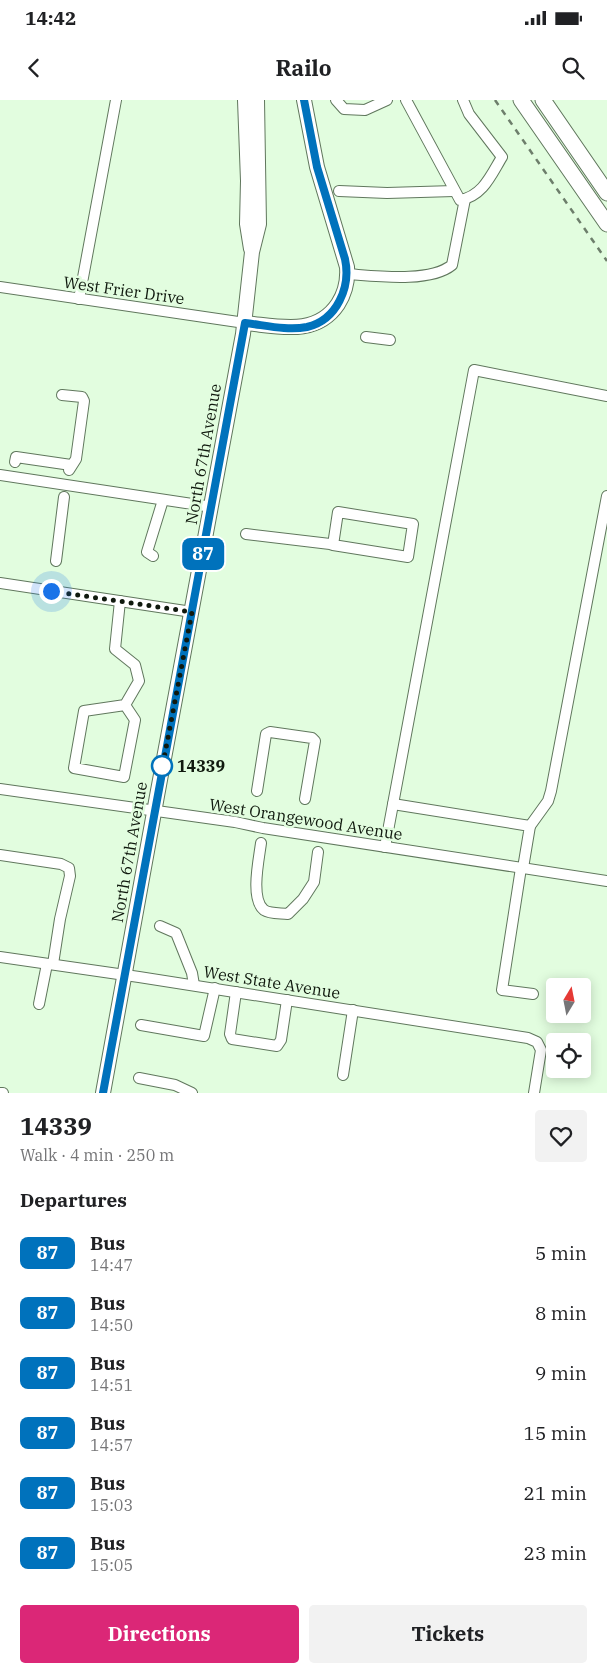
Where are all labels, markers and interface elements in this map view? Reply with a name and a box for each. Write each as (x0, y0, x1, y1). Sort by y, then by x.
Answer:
text: 14:42 (25, 6, 76, 30)
text: Railo (275, 53, 332, 82)
icon: back (20, 54, 48, 82)
icon: search (559, 54, 587, 82)
street label: West Frier Drive (62, 272, 186, 308)
street label: North 67th Avenue (181, 382, 225, 526)
line badge: 87 (180, 538, 226, 570)
text: 87 (192, 542, 214, 565)
your location (39, 579, 64, 604)
marker: 14339 (151, 755, 173, 777)
place label: 14339 (177, 756, 225, 776)
street label: North 67th Avenue (107, 780, 151, 924)
street label: West Orangewood Avenue (208, 794, 404, 844)
street label: West State Avenue (202, 961, 342, 1003)
north arrow (546, 978, 591, 1022)
map controls (546, 978, 591, 1078)
button: locate (546, 1033, 591, 1078)
text: 14339 (20, 1110, 92, 1142)
button: heart (535, 1110, 587, 1162)
text: Walk · 4 min · 250 m (20, 1145, 174, 1165)
text: Departures (20, 1188, 127, 1212)
text: Bus (90, 1231, 125, 1255)
text: 87 (37, 1241, 58, 1264)
text: 5 min (535, 1241, 587, 1265)
text: 14:47 (90, 1255, 133, 1275)
text: Bus (90, 1291, 125, 1315)
text: 87 (37, 1301, 58, 1324)
text: 8 min (535, 1301, 587, 1325)
text: 14:50 (90, 1315, 133, 1335)
text: Bus (90, 1351, 125, 1375)
text: 87 (37, 1361, 58, 1384)
text: 9 min (535, 1361, 587, 1385)
text: 14:51 (90, 1375, 133, 1395)
text: Bus (90, 1411, 125, 1435)
text: 87 (37, 1421, 58, 1444)
text: 15 min (524, 1421, 587, 1445)
text: 14:57 (90, 1435, 133, 1455)
text: Bus (90, 1471, 125, 1495)
text: 87 (37, 1481, 58, 1504)
text: 21 min (524, 1481, 587, 1505)
text: 15:03 (90, 1495, 133, 1515)
text: Bus (90, 1531, 125, 1555)
text: 87 (37, 1541, 58, 1564)
text: 23 min (524, 1541, 587, 1565)
text: 15:05 (90, 1555, 133, 1575)
button: Directions (20, 1605, 299, 1663)
button: Tickets (309, 1605, 587, 1663)

